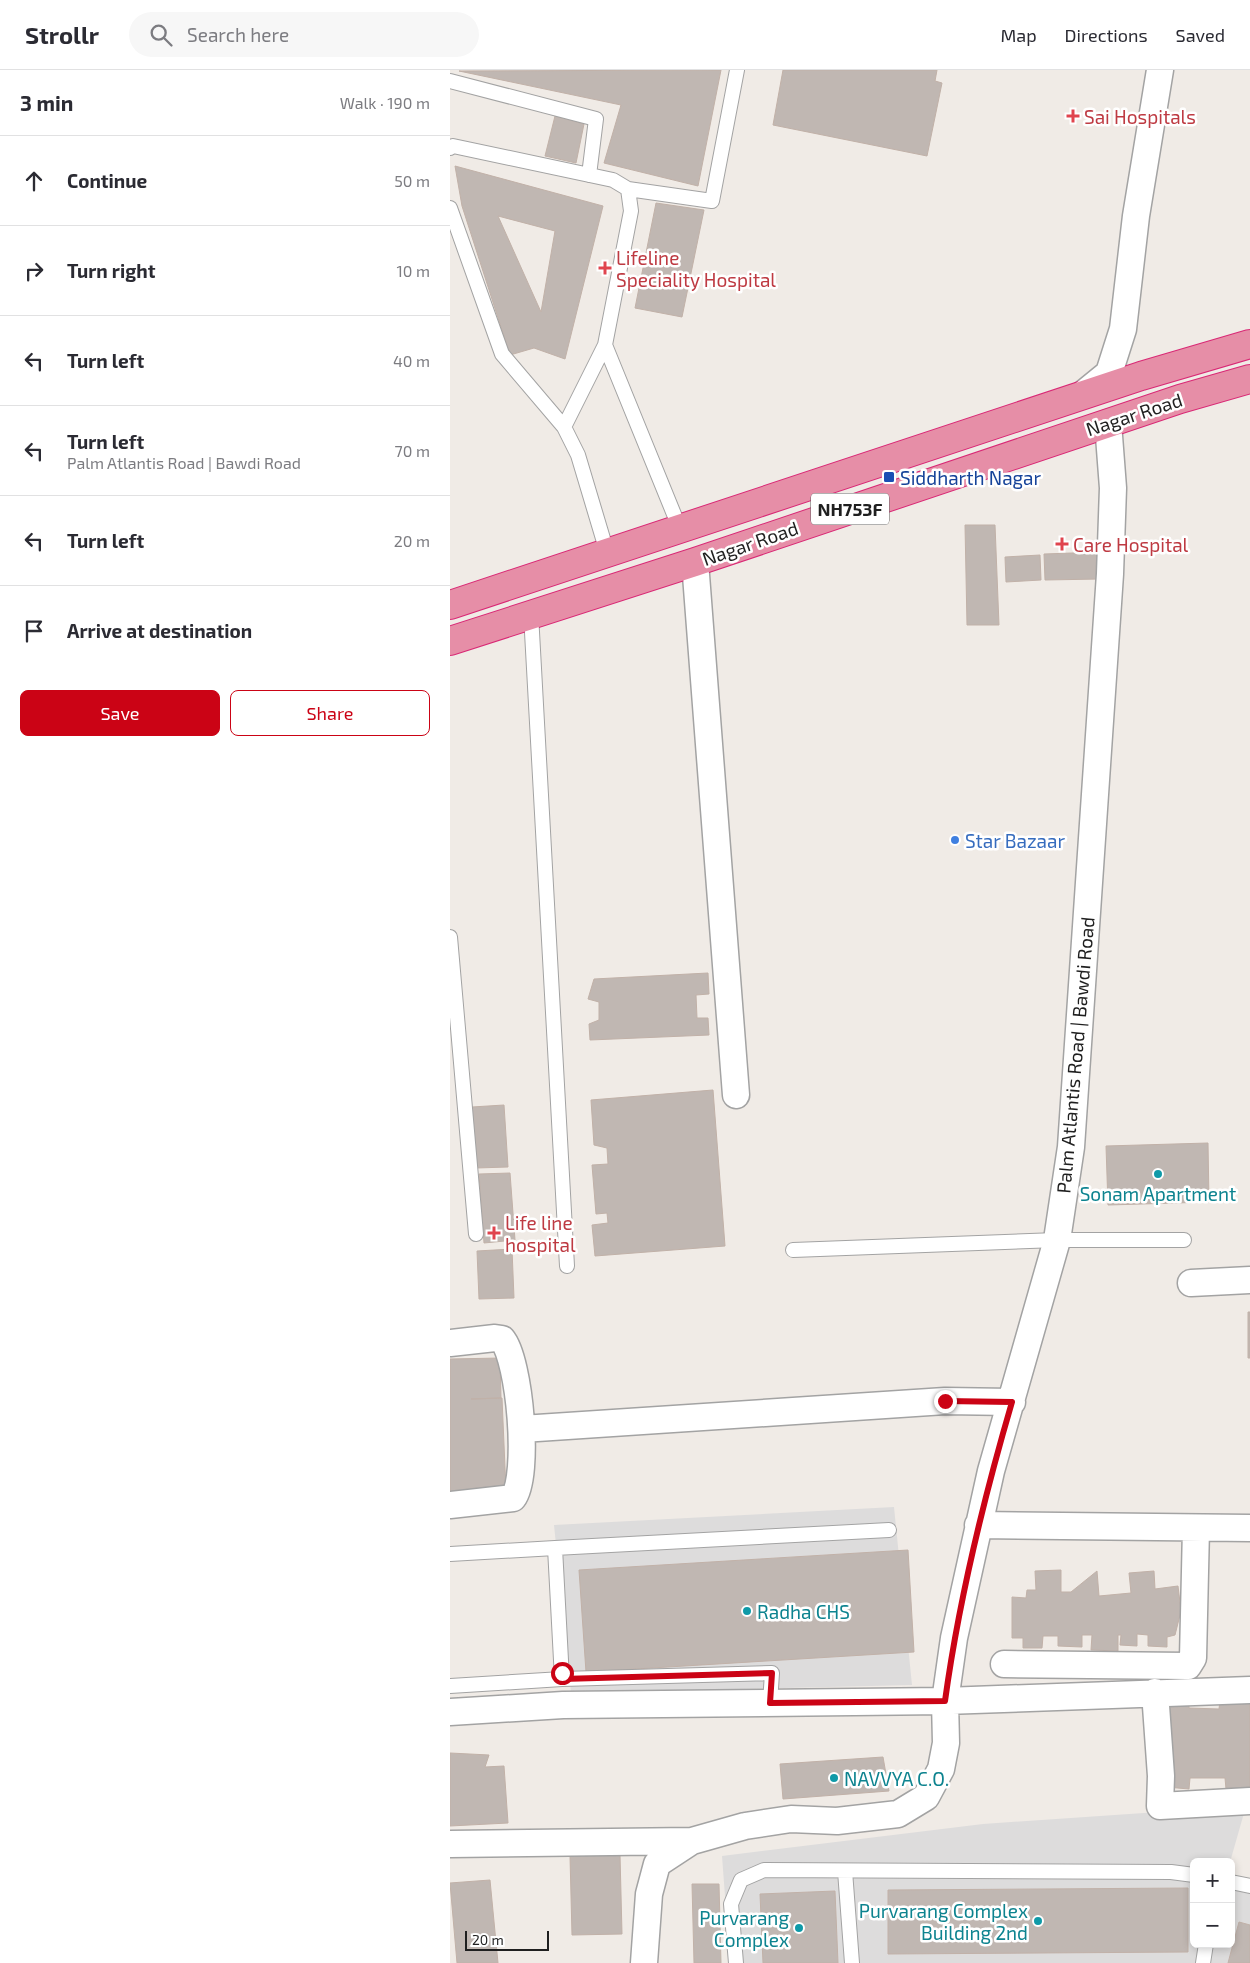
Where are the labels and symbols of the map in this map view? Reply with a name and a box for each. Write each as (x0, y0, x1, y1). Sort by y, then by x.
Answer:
place label: Sai Hospitals (1084, 105, 1196, 128)
marker: Sai Hospitals (1066, 109, 1080, 123)
place label: Lifeline Speciality Hospital (616, 246, 776, 291)
marker: Lifeline Speciality Hospital (598, 261, 612, 275)
street label: Nagar Road (1083, 388, 1185, 440)
place label: Siddharth Nagar (900, 466, 1042, 489)
marker: Siddharth Nagar (882, 470, 896, 484)
road number: NH753F (811, 494, 889, 524)
street label: Nagar Road (699, 516, 801, 570)
place label: Care Hospital (1073, 533, 1189, 556)
marker: Care Hospital (1055, 537, 1069, 551)
place label: Star Bazaar (965, 829, 1065, 852)
marker: Star Bazaar (949, 834, 961, 846)
street label: Palm Atlantis Road | Bawdi Road (1051, 916, 1099, 1194)
marker: Sonam Apartment (1152, 1168, 1164, 1180)
place label: Sonam Apartment (1080, 1182, 1236, 1205)
place label: Life line hospital (505, 1211, 576, 1256)
marker: Life line hospital (487, 1226, 501, 1240)
route end (934, 1390, 957, 1413)
place label: Radha CHS (757, 1600, 850, 1623)
marker: Radha CHS (741, 1605, 753, 1617)
route start (551, 1662, 574, 1685)
place label: NAVVYA C.O. (844, 1767, 949, 1790)
marker: NAVVYA C.O. (828, 1772, 840, 1784)
place label: Purvarang Complex Building 2nd (859, 1899, 1028, 1944)
place label: Purvarang Complex (699, 1906, 789, 1951)
marker: Purvarang Complex Building 2nd (1032, 1915, 1044, 1927)
marker: Purvarang Complex (793, 1922, 805, 1934)
scale bar (465, 1928, 549, 1951)

